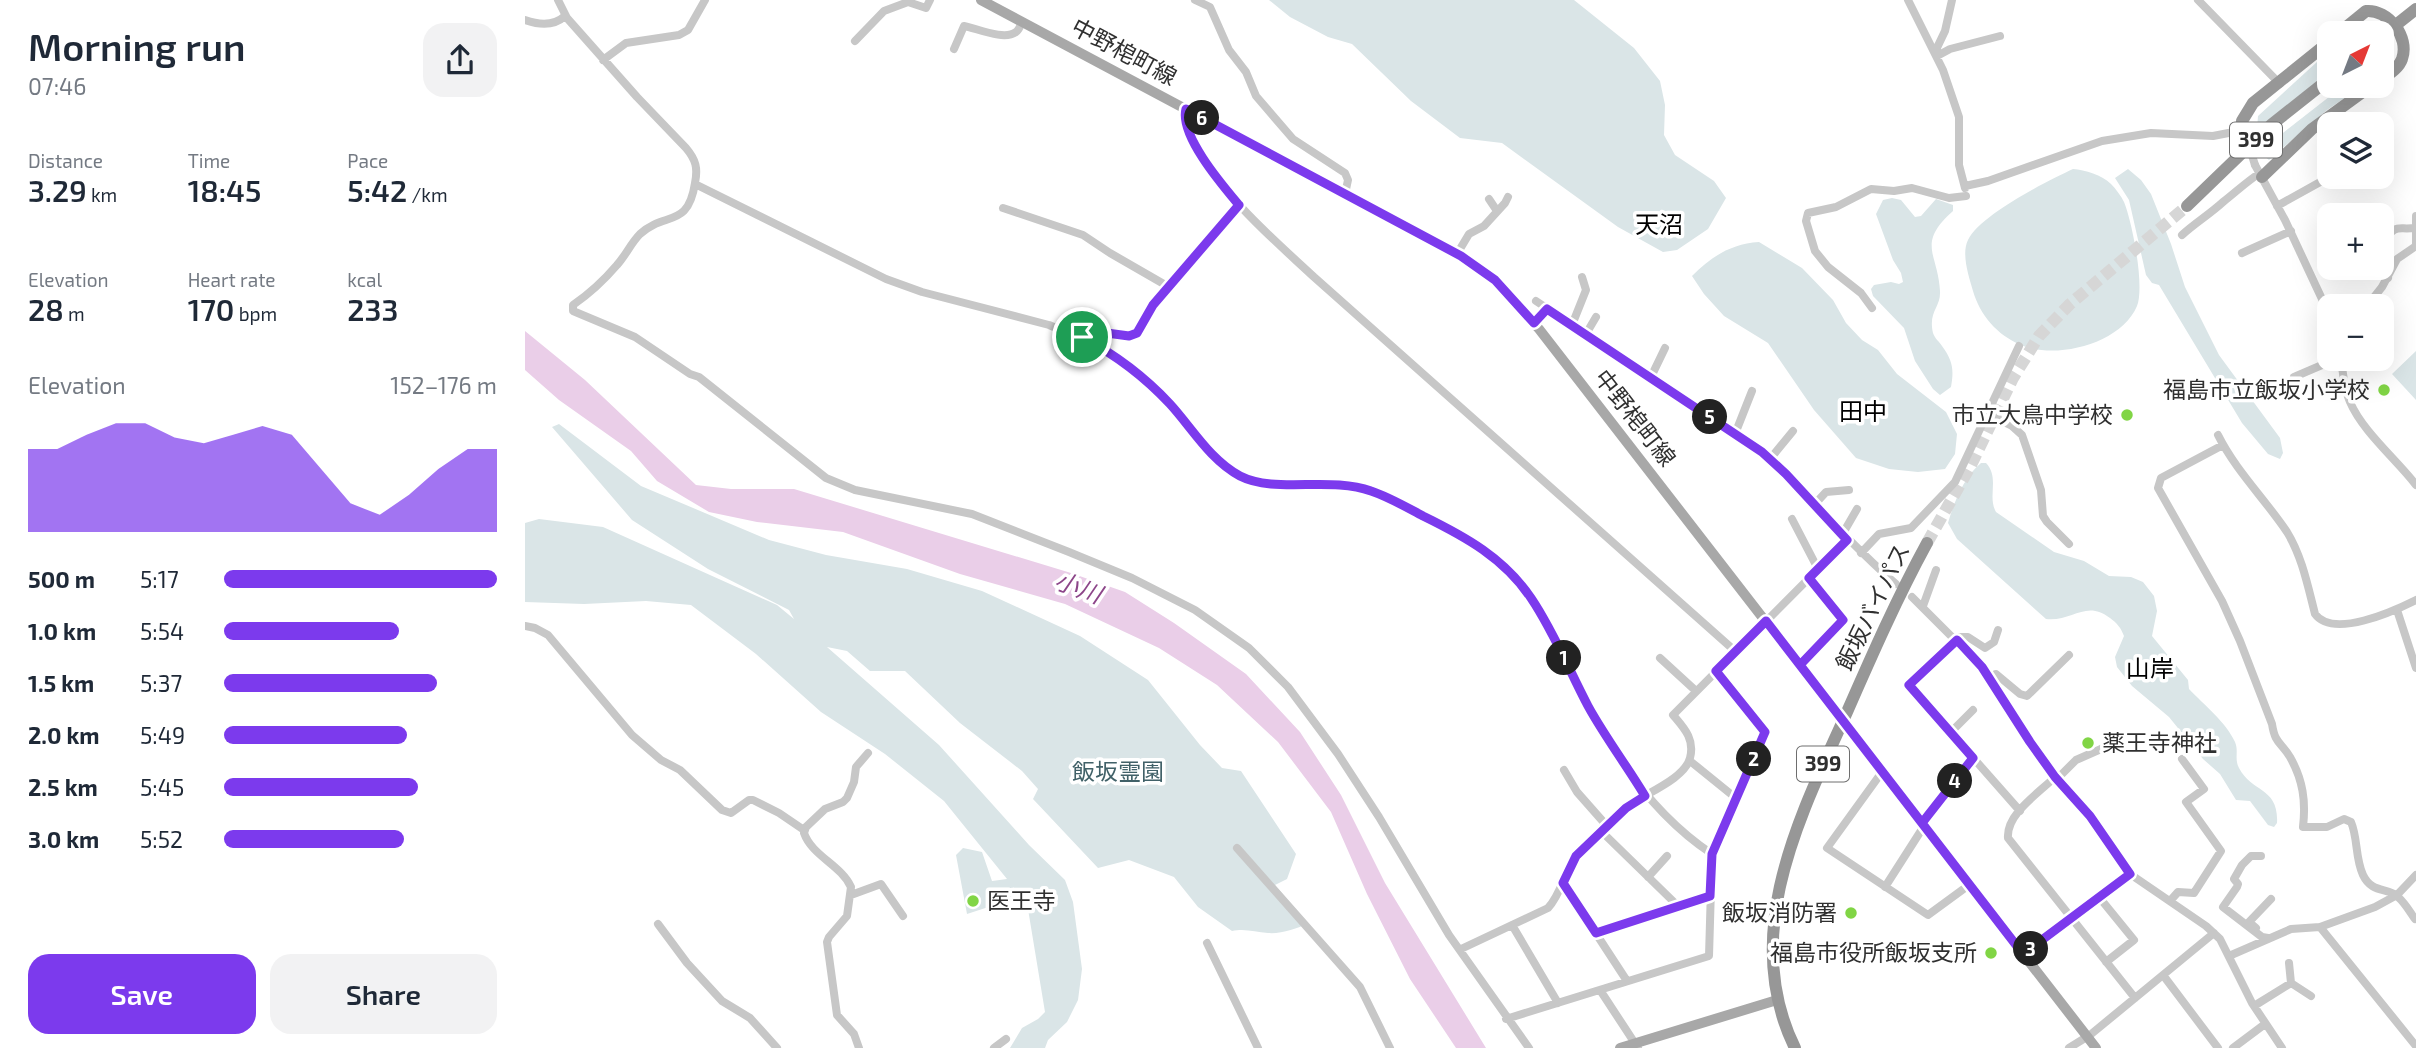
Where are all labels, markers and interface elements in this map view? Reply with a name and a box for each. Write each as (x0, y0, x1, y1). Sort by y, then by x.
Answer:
street label: 中野梍町線 (1067, 12, 1182, 90)
north arrow (2317, 21, 2394, 98)
map controls (2317, 21, 2394, 371)
text: Morning run (28, 23, 246, 69)
button: share (423, 23, 497, 97)
text: 07:46 (28, 72, 86, 100)
pin: 6 (1185, 100, 1219, 136)
text: 6 (1196, 106, 1207, 129)
button: layers (2317, 112, 2394, 189)
road number: 399 (2230, 122, 2282, 158)
text: Distance (28, 149, 103, 172)
text: Time (188, 149, 230, 172)
text: Pace (347, 149, 388, 172)
text: 3.29 (28, 172, 87, 208)
text: 18:45 (188, 172, 261, 208)
text: 5:42 (347, 172, 407, 208)
text: km (87, 183, 117, 206)
text: /km (407, 183, 448, 206)
button: + (2317, 203, 2394, 280)
district label: 天沼 (1635, 209, 1683, 238)
text: Elevation (28, 268, 109, 291)
text: Heart rate (188, 268, 276, 291)
text: kcal (347, 268, 382, 291)
text: 28 (28, 291, 64, 327)
text: 170 (188, 291, 234, 327)
text: 233 (347, 291, 398, 327)
button: − (2317, 294, 2394, 371)
text: m (64, 302, 85, 325)
text: bpm (234, 302, 277, 325)
pin (1052, 307, 1112, 367)
icon: arrive (1063, 318, 1101, 356)
street label: 中野梍町線 (1589, 363, 1682, 471)
text: Elevation (28, 371, 126, 399)
text: 152–176 m (390, 371, 497, 399)
place label: 福島市立飯坂小学校 (2163, 375, 2370, 403)
marker: 福島市立飯坂小学校 (2376, 382, 2392, 398)
district label: 田中 (1839, 396, 1887, 425)
pin: 5 (1693, 400, 1727, 434)
place label: 市立大鳥中学校 (1952, 400, 2113, 428)
text: 5 (1704, 405, 1715, 428)
marker: 市立大鳥中学校 (2119, 407, 2135, 423)
street label: 飯坂バイパス (1829, 539, 1915, 675)
text: 500 m (28, 565, 95, 593)
text: 5:17 (140, 565, 179, 593)
water label: 小川 (1051, 565, 1109, 609)
text: 1.0 km (28, 617, 96, 645)
text: 5:54 (140, 617, 184, 645)
pin: 1 (1546, 640, 1581, 676)
text: 1 (1559, 646, 1568, 669)
district label: 山岸 (2126, 653, 2174, 682)
text: 1.5 km (28, 669, 94, 697)
text: 5:37 (140, 669, 182, 697)
text: 2.0 km (28, 721, 100, 749)
text: 5:49 (140, 721, 185, 749)
place label: 薬王寺神社 (2102, 728, 2217, 756)
marker: 薬王寺神社 (2080, 735, 2096, 751)
pin: 2 (1737, 742, 1771, 776)
road number: 399 (1797, 746, 1849, 782)
text: 2 (1748, 747, 1759, 770)
park label: 飯坂霊園 (1072, 757, 1164, 785)
pin: 4 (1937, 764, 1973, 798)
text: 4 (1948, 769, 1961, 792)
text: 2.5 km (28, 773, 98, 801)
text: 5:45 (140, 773, 184, 801)
text: 3.0 km (28, 825, 99, 853)
text: 5:52 (140, 825, 183, 853)
place label: 医王寺 (987, 886, 1056, 914)
marker: 医王寺 (965, 893, 981, 909)
place label: 飯坂消防署 (1722, 898, 1837, 926)
marker: 飯坂消防署 (1843, 905, 1859, 921)
pin: 3 (2013, 932, 2049, 967)
text: 3 (2025, 937, 2036, 960)
place label: 福島市役所飯坂支所 (1770, 938, 1977, 966)
marker: 福島市役所飯坂支所 (1983, 945, 1999, 961)
button: Save (28, 954, 256, 1034)
button: Share (270, 954, 497, 1034)

